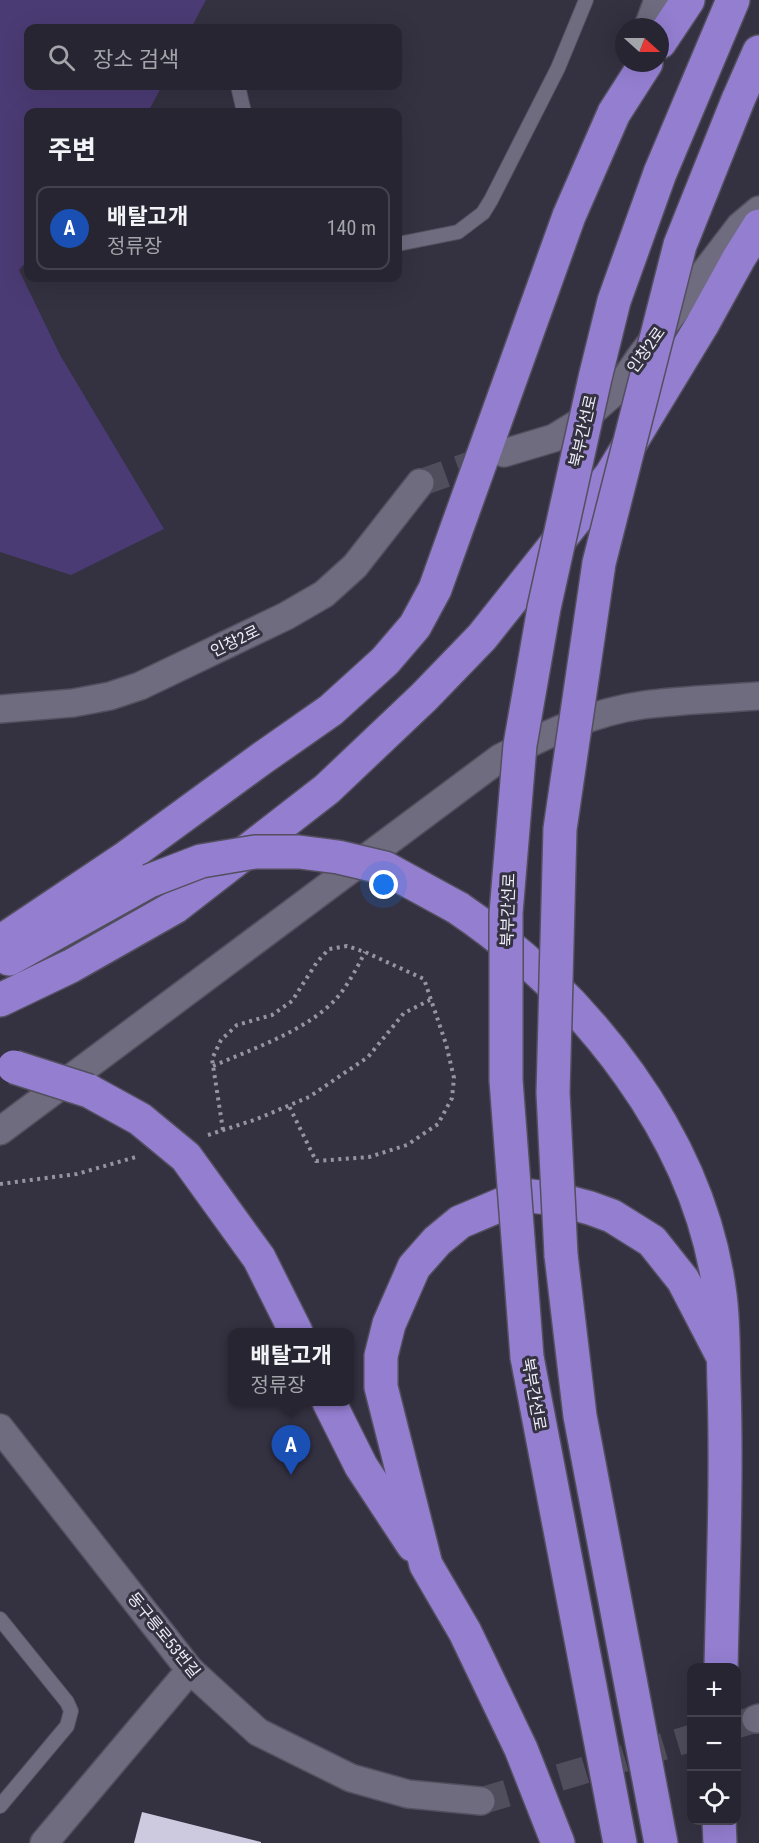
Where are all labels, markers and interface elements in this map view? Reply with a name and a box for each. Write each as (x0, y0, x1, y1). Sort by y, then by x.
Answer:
north arrow (615, 18, 669, 72)
search box (24, 24, 402, 90)
icon: search (45, 41, 78, 74)
text: 장소 검색 (93, 47, 179, 72)
text: 주변 (48, 135, 96, 165)
text: 배탈고개 (107, 204, 188, 229)
text: A (64, 216, 75, 240)
text: 140 m (327, 216, 376, 240)
text: 정류장 (107, 234, 162, 258)
street label: 인창2로 (623, 323, 669, 377)
street label: 북부간선로 (565, 393, 601, 469)
street label: 인창2로 (207, 621, 263, 661)
your location (369, 870, 398, 899)
street label: 북부간선로 (497, 873, 519, 947)
popup (228, 1328, 354, 1406)
text: 배탈고개 (251, 1343, 331, 1368)
street label: 북부간선로 (518, 1356, 550, 1432)
text: 정류장 (251, 1373, 306, 1397)
pin: A (272, 1426, 310, 1475)
street label: 동구릉로53번길 (124, 1589, 204, 1681)
map controls (687, 1663, 741, 1825)
button: + (687, 1663, 741, 1717)
button: − (687, 1717, 741, 1771)
button: locate (687, 1771, 741, 1825)

